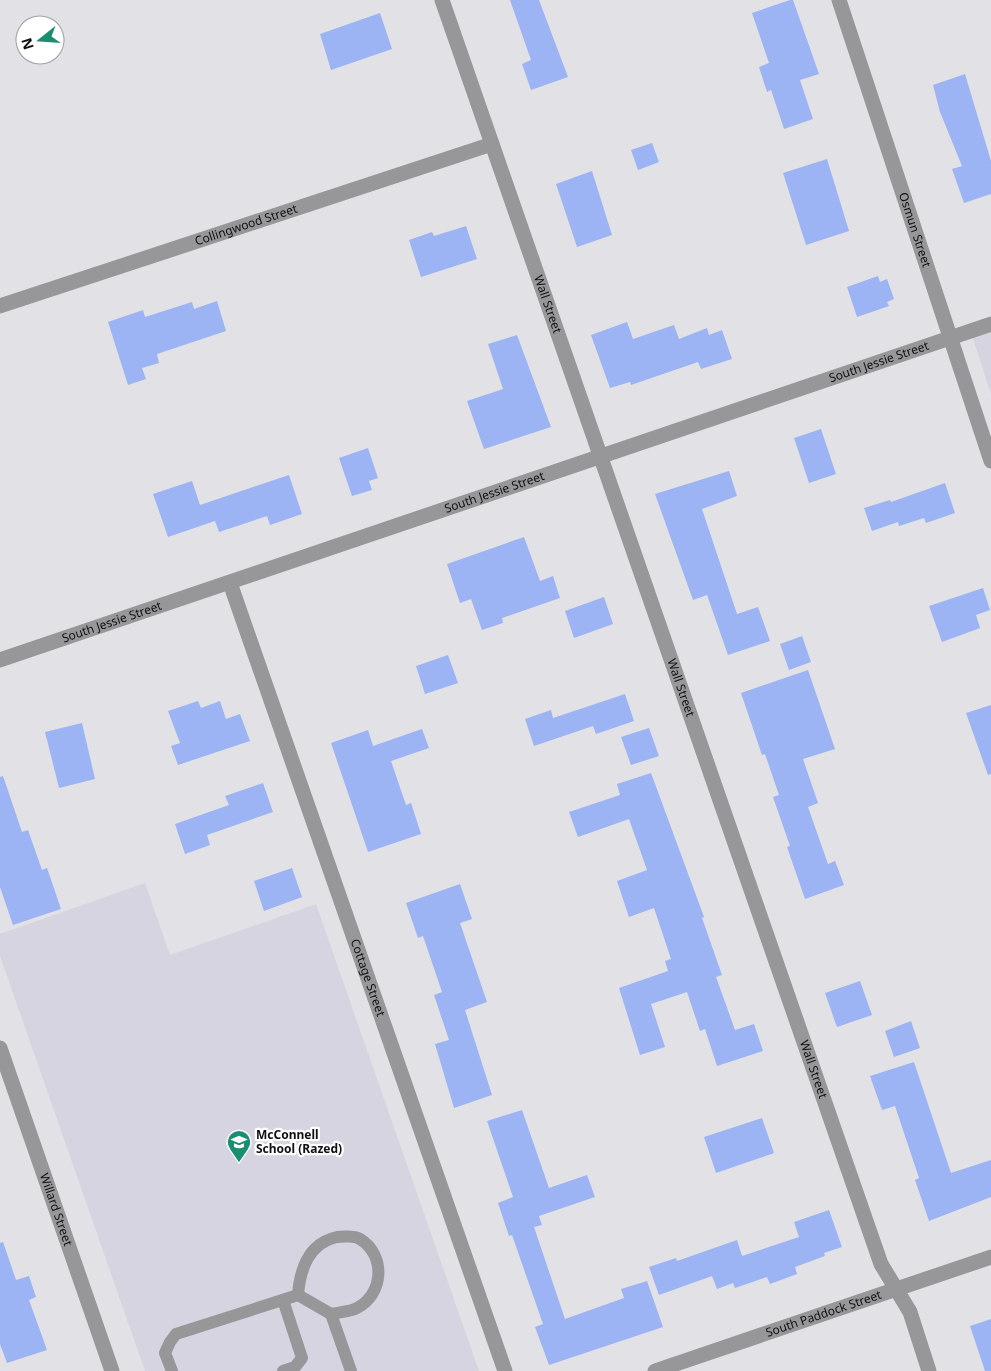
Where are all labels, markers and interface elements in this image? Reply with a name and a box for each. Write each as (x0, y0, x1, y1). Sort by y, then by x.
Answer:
north arrow (15, 15, 65, 65)
text: N (16, 36, 38, 52)
street label: Osmun Street (895, 190, 936, 270)
street label: Collingwood Street (192, 200, 300, 249)
street label: Wall Street (530, 273, 566, 336)
street label: South Jessie Street (827, 337, 931, 386)
street label: South Jessie Street (442, 467, 547, 517)
street label: South Jessie Street (59, 597, 164, 646)
street label: Wall Street (663, 656, 699, 720)
street label: Cottage Street (347, 936, 390, 1019)
street label: Wall Street (796, 1038, 832, 1101)
place label: McConnell School (Razed) (256, 1126, 342, 1157)
school or university icon: McConnell School (Razed) (226, 1129, 252, 1163)
street label: Willard Street (36, 1171, 77, 1249)
street label: South Paddock Street (763, 1286, 884, 1341)

